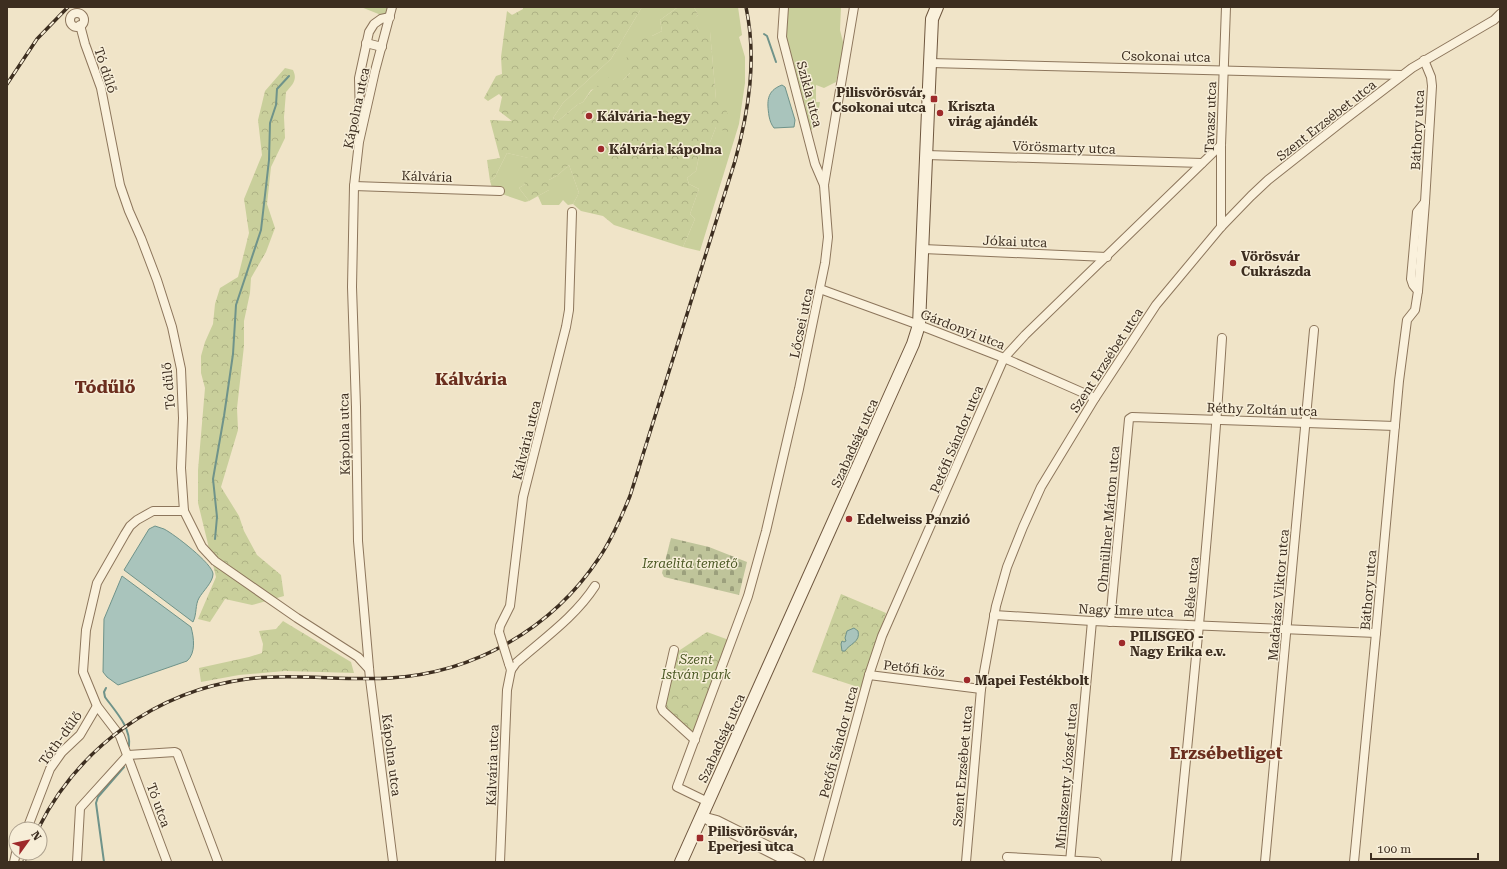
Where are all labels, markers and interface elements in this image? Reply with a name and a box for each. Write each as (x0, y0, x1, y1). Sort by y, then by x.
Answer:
street label: Tó dűlő (91, 45, 120, 95)
street label: Csokonai utca (1121, 48, 1211, 65)
street label: Szikla utca (794, 59, 826, 129)
street label: Kápolna utca (341, 66, 372, 150)
street label: Szent Erzsébet utca (1274, 77, 1379, 164)
street label: Tavasz utca (1202, 81, 1219, 153)
place label: Pilisvörösvár, Csokonai utca (832, 85, 926, 115)
street label: Báthory utca (1408, 89, 1427, 171)
marker: Pilisvörösvár, Csokonai utca (929, 94, 939, 104)
place label: Kriszta virág ajándék (948, 99, 1038, 129)
marker: Kriszta virág ajándék (935, 108, 945, 118)
place label: Kálvária-hegy (597, 109, 691, 124)
marker: Kálvária-hegy (584, 111, 594, 121)
street label: Vörösmarty utca (1012, 138, 1116, 157)
place label: Kálvária kápolna (609, 142, 722, 157)
marker: Kálvária kápolna (596, 144, 606, 154)
street label: Kálvária (401, 168, 453, 185)
street label: Jókai utca (982, 233, 1047, 250)
place label: Vörösvár Cukrászda (1241, 249, 1311, 279)
marker: Vörösvár Cukrászda (1228, 258, 1238, 268)
street label: Lőcsei utca (787, 287, 816, 360)
street label: Szent Erzsébet utca (1067, 305, 1146, 415)
street label: Gárdonyi utca (918, 306, 1007, 352)
street label: Tó dűlő (159, 362, 178, 410)
district label: Kálvária (435, 369, 507, 389)
district label: Tódűlő (74, 377, 136, 397)
street label: Petőfi Sándor utca (927, 383, 986, 495)
street label: Kápolna utca (336, 393, 353, 475)
street label: Szabadság utca (828, 396, 881, 490)
street label: Kálvária utca (509, 399, 544, 482)
street label: Réthy Zoltán utca (1206, 400, 1318, 419)
street label: Ohmüllner Márton utca (1095, 445, 1122, 593)
place label: Edelweiss Panzió (857, 512, 970, 527)
marker: Edelweiss Panzió (844, 514, 854, 524)
street label: Madarász Viktor utca (1265, 529, 1292, 662)
street label: Báthory utca (1358, 549, 1379, 631)
park label: Izraelita temető (641, 556, 738, 571)
street label: Béke utca (1181, 556, 1202, 618)
street label: Nagy Imre utca (1078, 601, 1174, 620)
place label: PILISGEO - Nagy Erika e.v. (1130, 629, 1226, 659)
marker: PILISGEO - Nagy Erika e.v. (1117, 638, 1127, 648)
park label: Szent István park (660, 652, 732, 682)
street label: Petőfi köz (882, 657, 946, 680)
place label: Mapei Festékbolt (975, 673, 1090, 688)
marker: Mapei Festékbolt (962, 675, 972, 685)
street label: Petőfi Sándor utca (816, 684, 861, 800)
street label: Szabadság utca (695, 691, 748, 785)
street label: Mindszenty József utca (1053, 702, 1080, 850)
street label: Szent Erzsébet utca (950, 705, 975, 827)
street label: Tóth-dűlő (36, 708, 85, 768)
street label: Kápolna utca (379, 713, 404, 797)
street label: Kálvária utca (484, 724, 501, 806)
district label: Erzsébetliget (1169, 743, 1283, 763)
street label: Tó utca (144, 781, 173, 829)
north arrow (8, 821, 48, 861)
place label: Pilisvörösvár, Eperjesi utca (708, 824, 798, 854)
text: N (28, 829, 44, 843)
marker: Pilisvörösvár, Eperjesi utca (695, 833, 705, 843)
scale bar (1371, 835, 1478, 861)
text: 100 m (1377, 842, 1411, 856)

